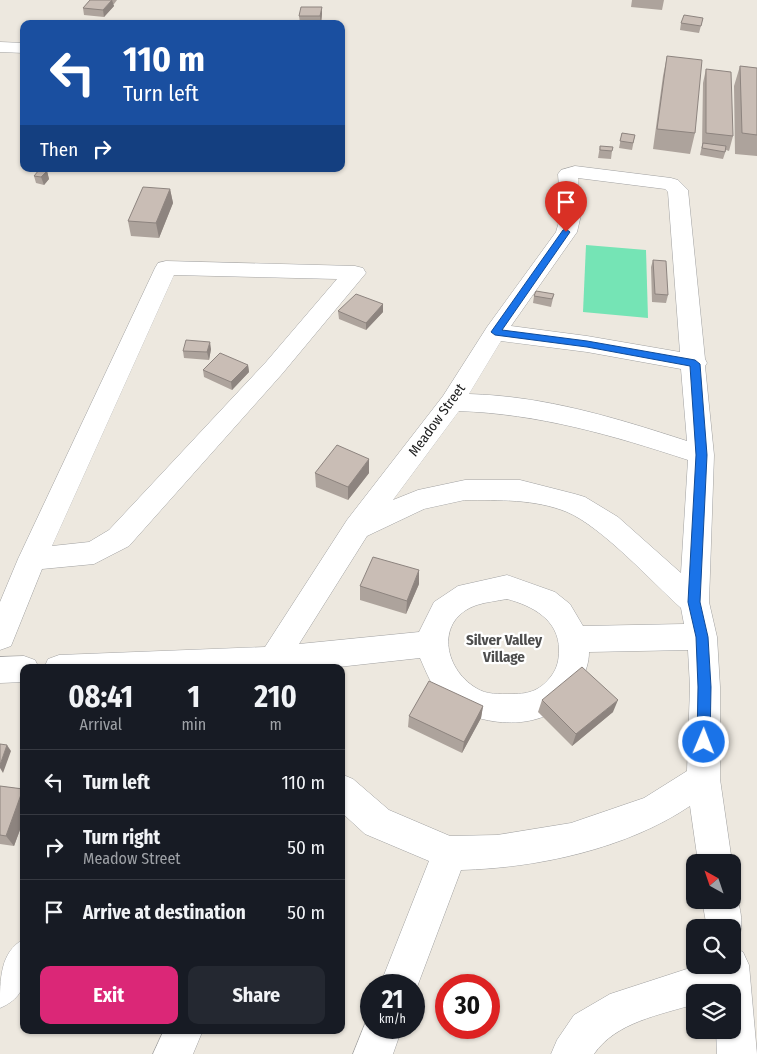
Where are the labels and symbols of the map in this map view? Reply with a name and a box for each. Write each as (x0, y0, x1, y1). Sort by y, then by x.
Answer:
pin (545, 181, 587, 232)
street label: Meadow Street (405, 380, 469, 460)
district label: Silver Valley Village (466, 631, 543, 666)
position arrow (677, 715, 729, 767)
north arrow (686, 854, 741, 909)
speed limit sign: 30 (435, 974, 500, 1039)

